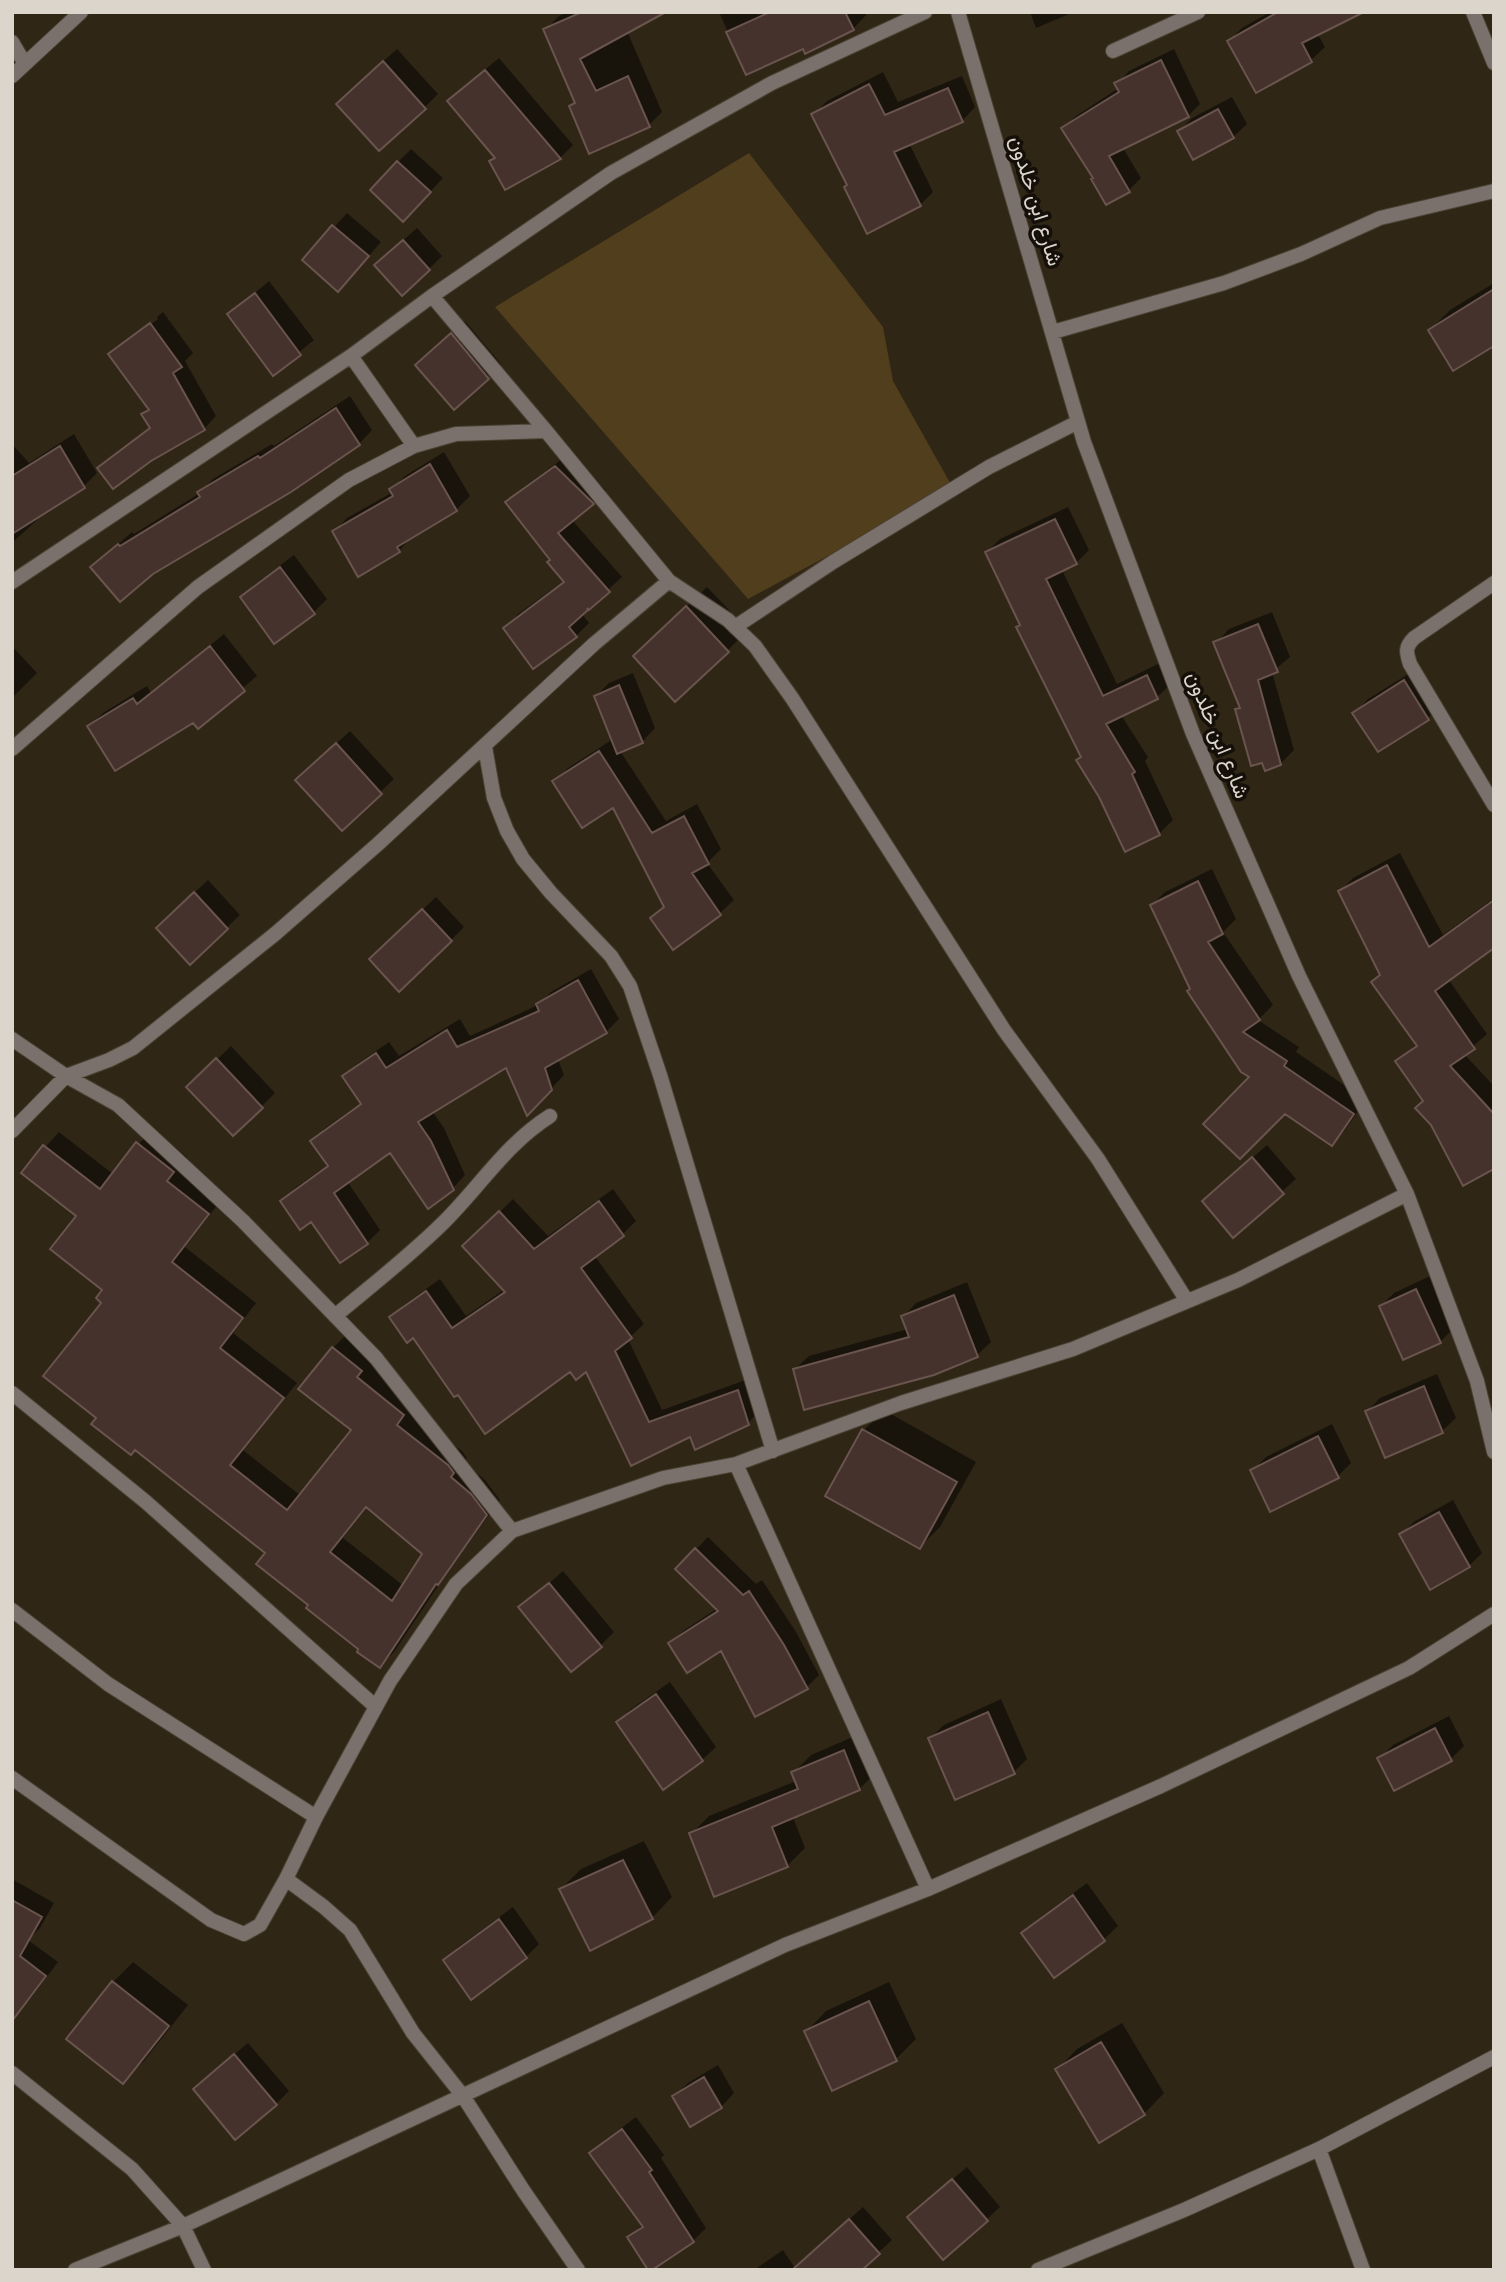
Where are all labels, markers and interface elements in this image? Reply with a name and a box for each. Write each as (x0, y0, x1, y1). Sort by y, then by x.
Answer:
street label: شارع ابن خلدون (1003, 132, 1069, 270)
street label: شارع ابن خلدون (1180, 667, 1256, 803)

